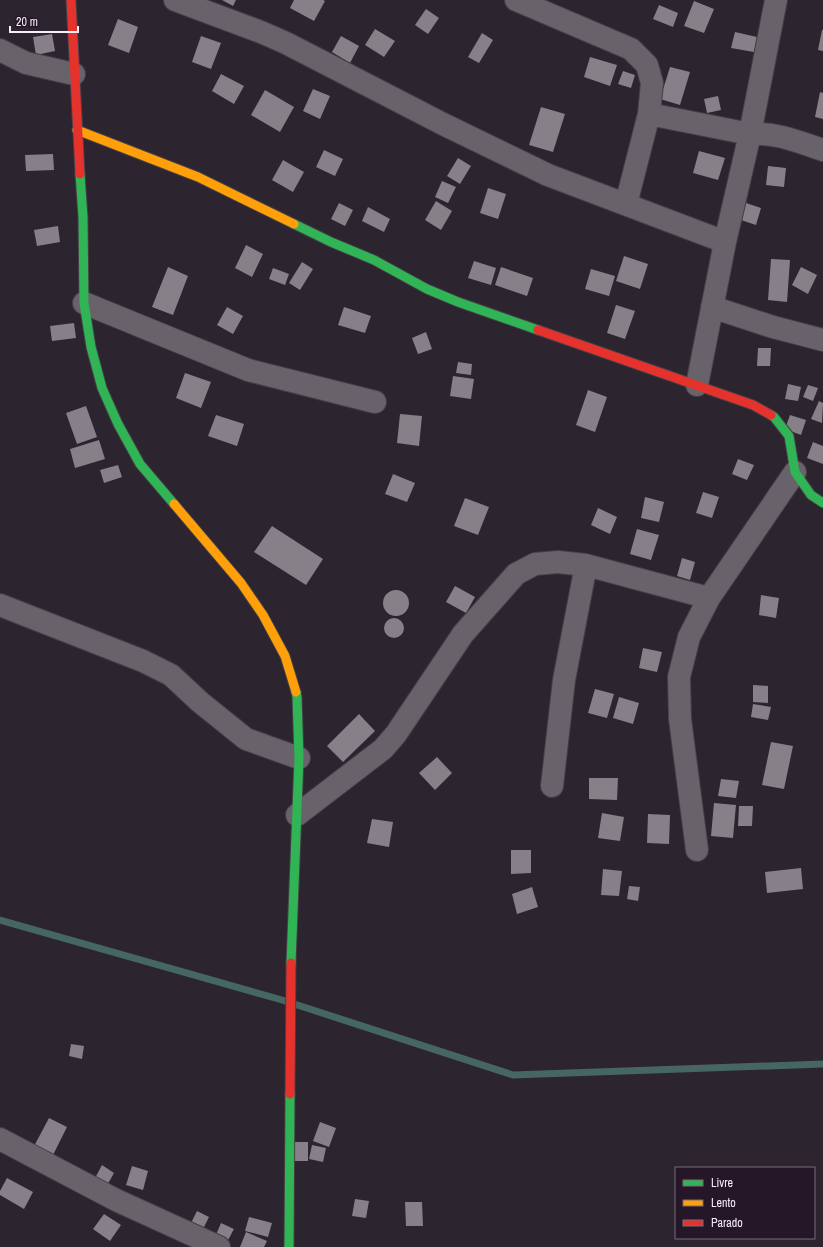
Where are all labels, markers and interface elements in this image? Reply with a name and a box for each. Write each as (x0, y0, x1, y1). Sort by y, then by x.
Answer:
scale bar (10, 8, 78, 34)
text: 20 m (16, 14, 38, 30)
legend (675, 1167, 815, 1239)
text: Livre (711, 1175, 733, 1191)
text: Lento (711, 1195, 736, 1211)
text: Parado (711, 1215, 743, 1231)

